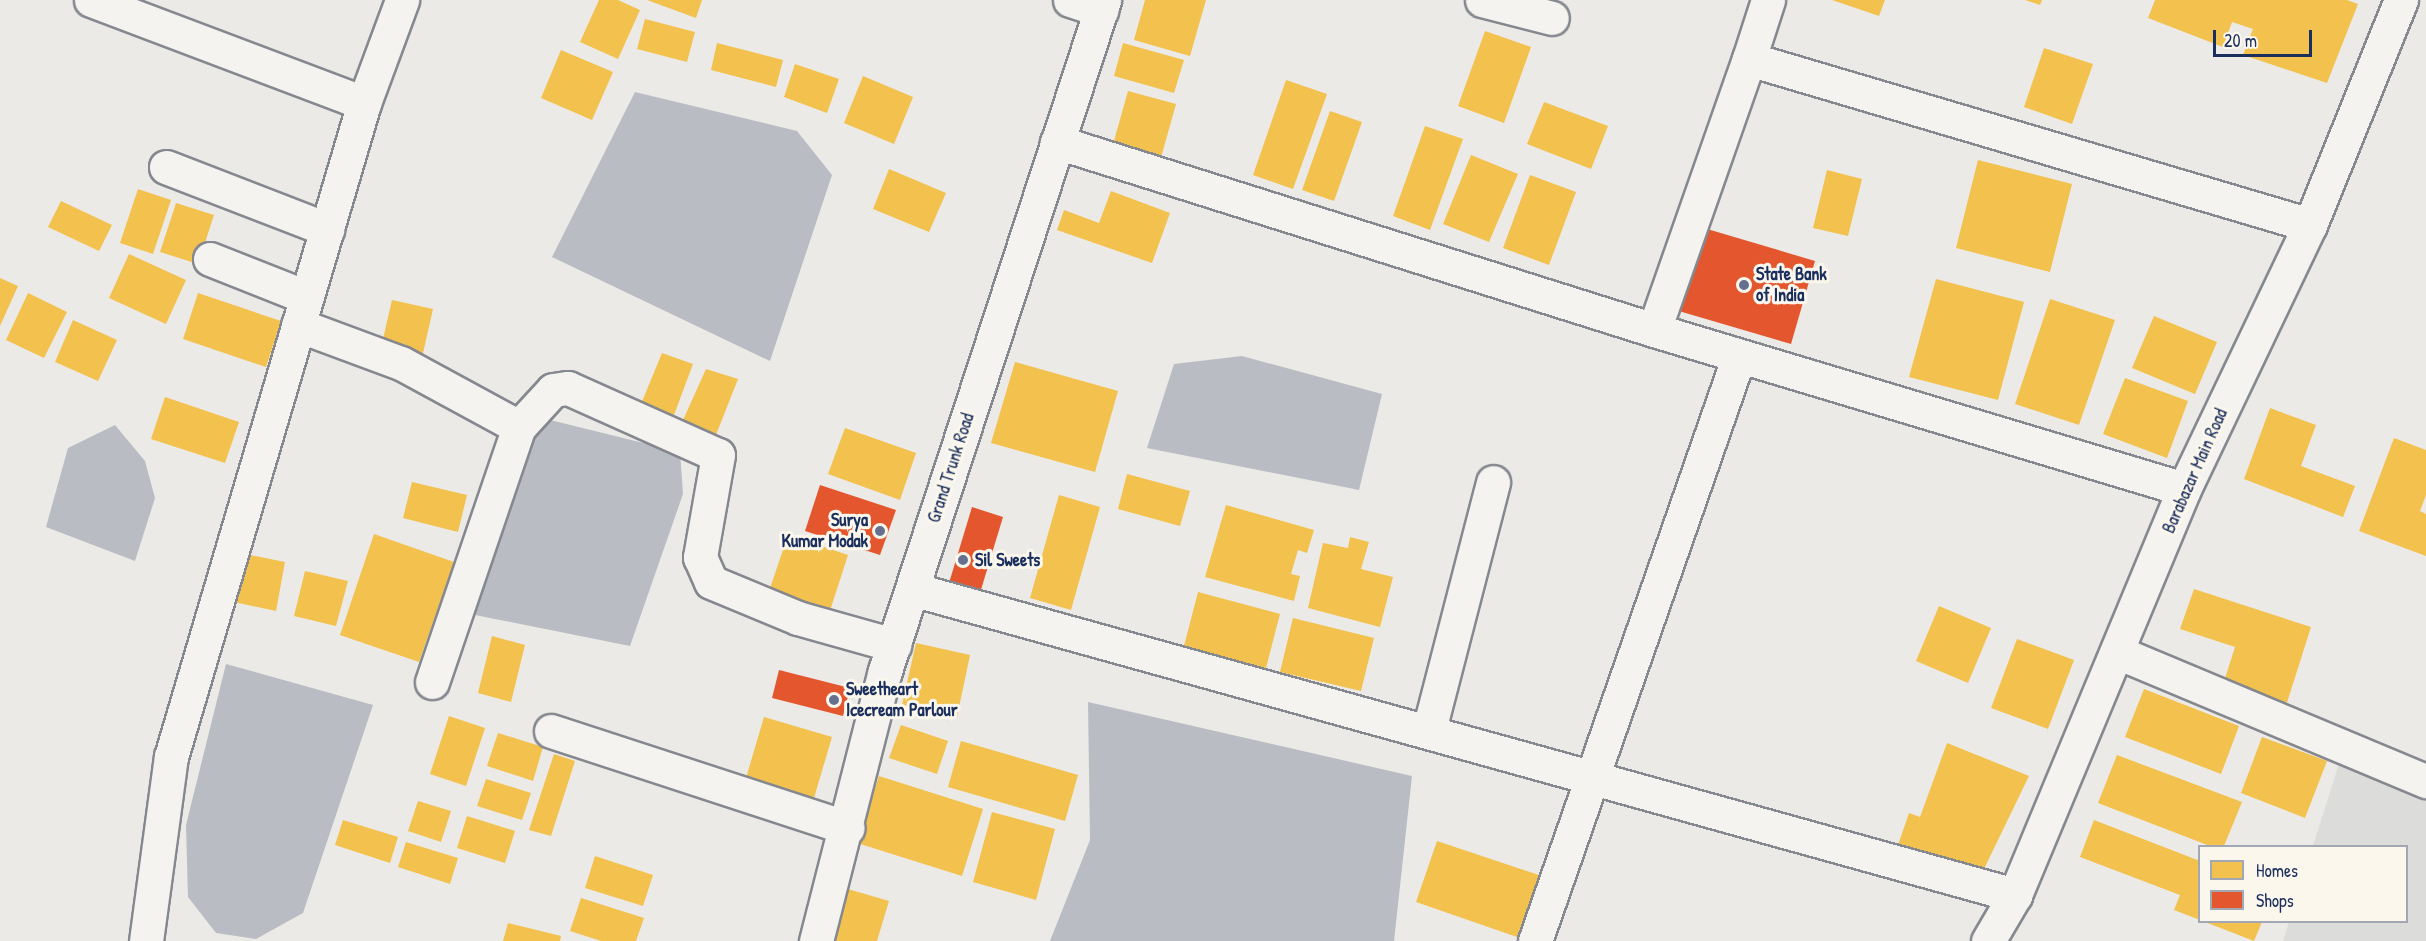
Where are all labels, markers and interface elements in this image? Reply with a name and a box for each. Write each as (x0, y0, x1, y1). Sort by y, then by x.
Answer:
scale bar (2216, 18, 2315, 56)
text: 20 m (2224, 28, 2257, 53)
place label: State Bank of India (1756, 264, 1827, 306)
marker: State Bank of India (1737, 278, 1751, 292)
street label: Barabazar Main Road (2158, 405, 2232, 537)
street label: Grand Trunk Road (923, 411, 979, 525)
place label: Surya Kumar Modak (782, 510, 868, 552)
marker: Surya Kumar Modak (873, 524, 887, 538)
place label: Sil Sweets (975, 549, 1040, 571)
marker: Sil Sweets (956, 553, 970, 567)
place label: Sweetheart Icecream Parlour (846, 679, 958, 722)
marker: Sweetheart Icecream Parlour (827, 693, 841, 707)
legend (2198, 845, 2408, 923)
text: Homes (2256, 858, 2298, 883)
text: Shops (2256, 888, 2294, 913)

